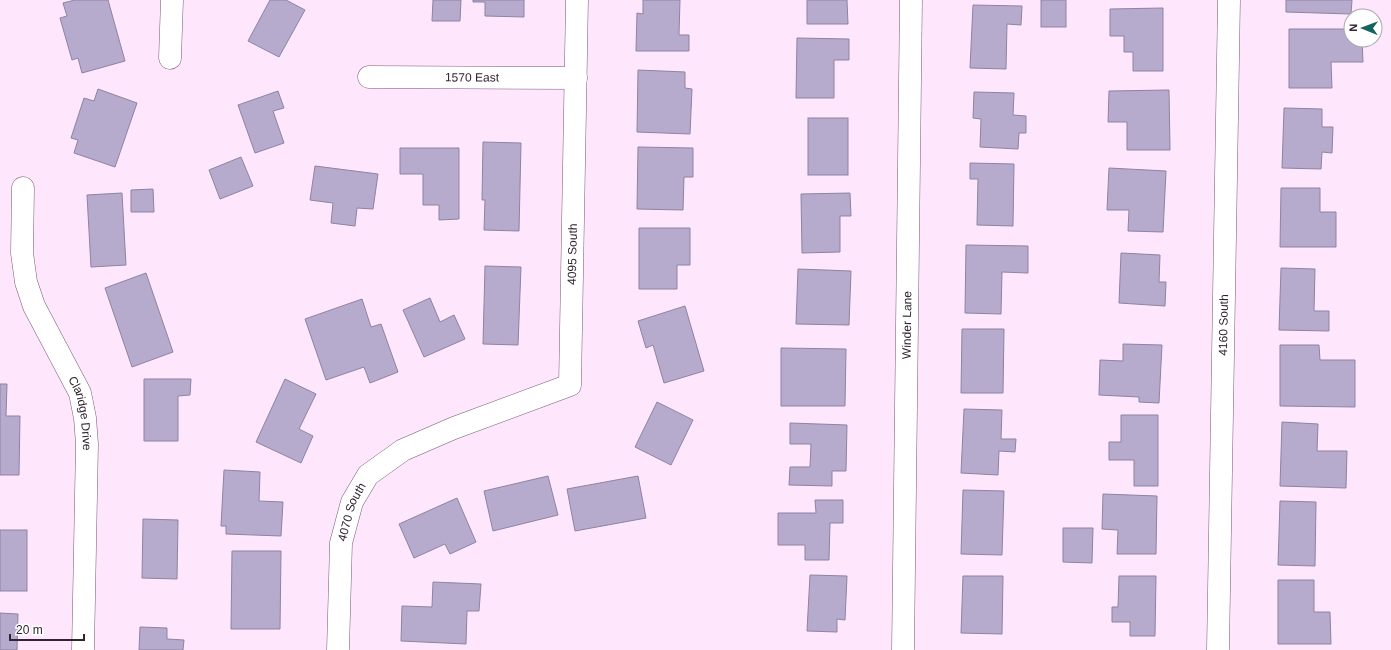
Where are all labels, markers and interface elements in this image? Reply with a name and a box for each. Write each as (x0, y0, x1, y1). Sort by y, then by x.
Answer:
north arrow (1343, 8, 1383, 48)
text: N (1347, 24, 1359, 32)
street label: 1570 East (445, 70, 500, 85)
street label: 4095 South (565, 223, 580, 285)
street label: Winder Lane (900, 291, 914, 359)
street label: 4160 South (1216, 294, 1231, 356)
street label: Claridge Drive (65, 374, 94, 451)
street label: 4070 South (335, 480, 369, 543)
scale bar (10, 616, 84, 642)
text: 20 m (16, 623, 43, 637)

